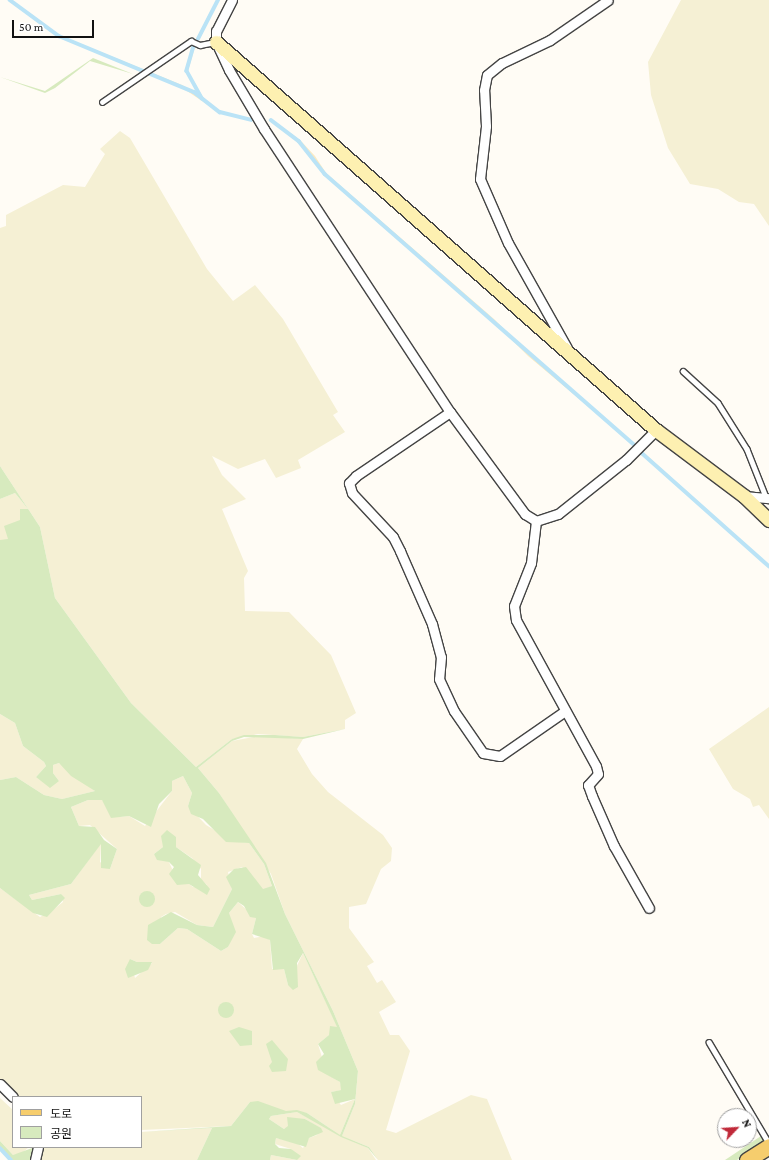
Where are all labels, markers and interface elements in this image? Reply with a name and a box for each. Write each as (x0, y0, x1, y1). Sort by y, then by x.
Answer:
scale bar (14, 12, 96, 38)
text: 50 m (19, 20, 43, 34)
legend (12, 1096, 142, 1148)
text: 도로 (50, 1107, 72, 1121)
north arrow (717, 1108, 757, 1148)
text: N (740, 1117, 754, 1129)
text: 공원 (50, 1127, 72, 1141)

